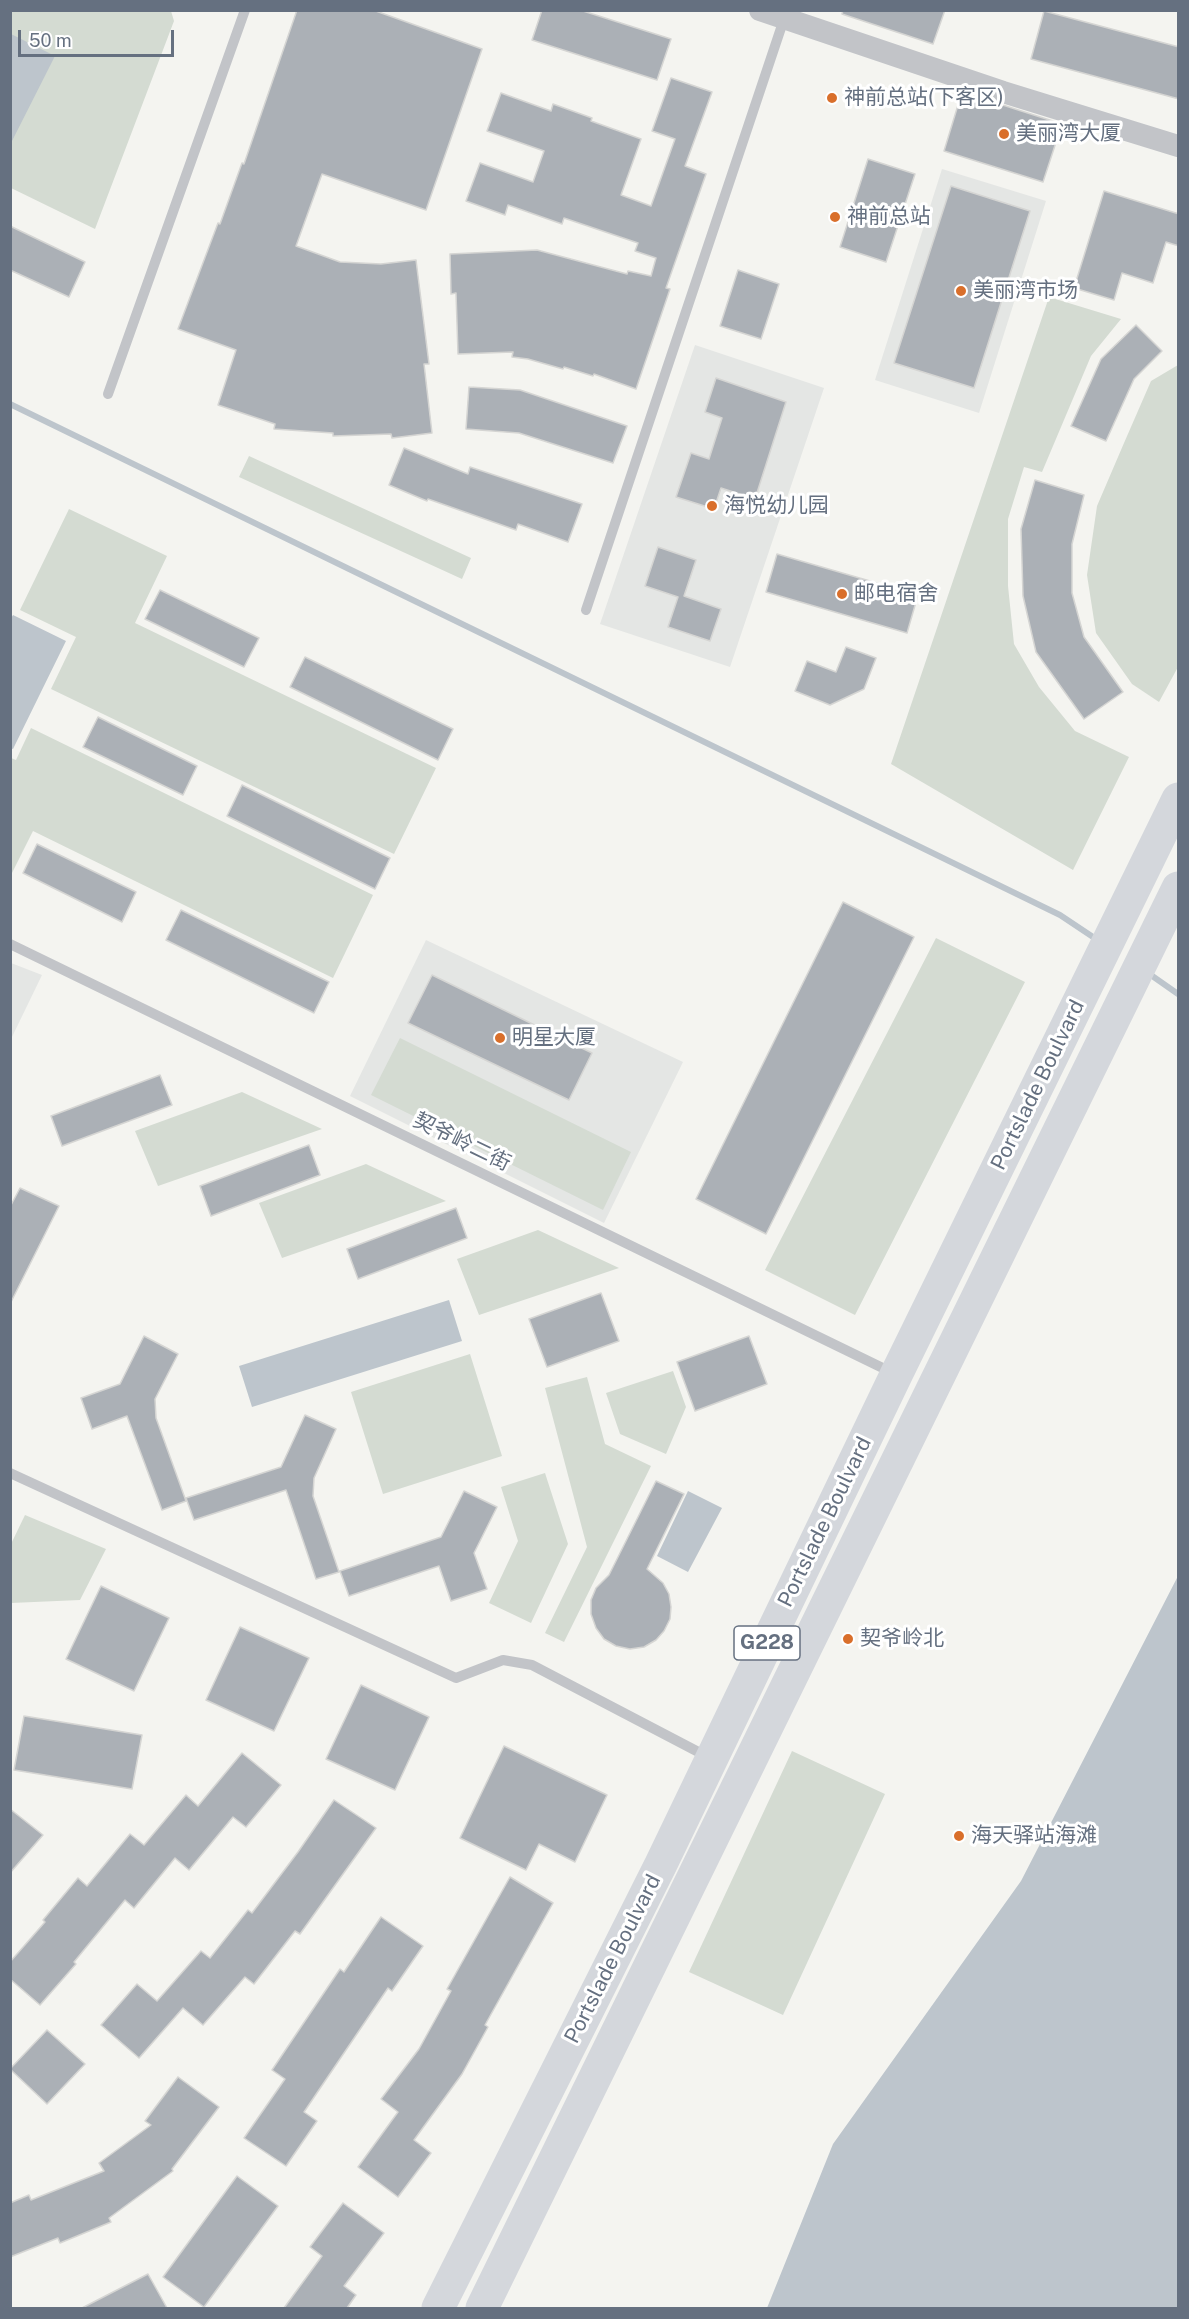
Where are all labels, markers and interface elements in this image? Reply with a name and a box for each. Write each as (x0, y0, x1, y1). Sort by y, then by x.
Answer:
scale bar (21, 18, 177, 56)
text: 50 m (29, 30, 72, 51)
place label: 神前总站(下客区) (844, 85, 1004, 111)
marker: 神前总站(下客区) (825, 91, 839, 105)
place label: 美丽湾大厦 (1016, 121, 1121, 147)
marker: 美丽湾大厦 (997, 127, 1011, 141)
place label: 神前总站 (847, 204, 931, 230)
marker: 神前总站 (828, 210, 842, 224)
place label: 美丽湾市场 (973, 278, 1078, 304)
marker: 美丽湾市场 (954, 284, 968, 298)
place label: 海悦幼儿园 (724, 493, 829, 519)
marker: 海悦幼儿园 (705, 499, 719, 513)
place label: 邮电宿舍 (854, 581, 938, 607)
marker: 邮电宿舍 (835, 587, 849, 601)
street label: Portslade Boulvard (986, 996, 1090, 1174)
place label: 明星大厦 (512, 1025, 596, 1051)
marker: 明星大厦 (493, 1031, 507, 1045)
street label: 契爷岭二街 (409, 1108, 515, 1176)
street label: Portslade Boulvard (773, 1433, 877, 1611)
road number: G228 (734, 1626, 800, 1660)
place label: 契爷岭北 (860, 1626, 944, 1652)
marker: 契爷岭北 (841, 1632, 855, 1646)
place label: 海天驿站海滩 (971, 1823, 1097, 1849)
marker: 海天驿站海滩 (952, 1829, 966, 1843)
street label: Portslade Boulvard (560, 1870, 666, 2048)

